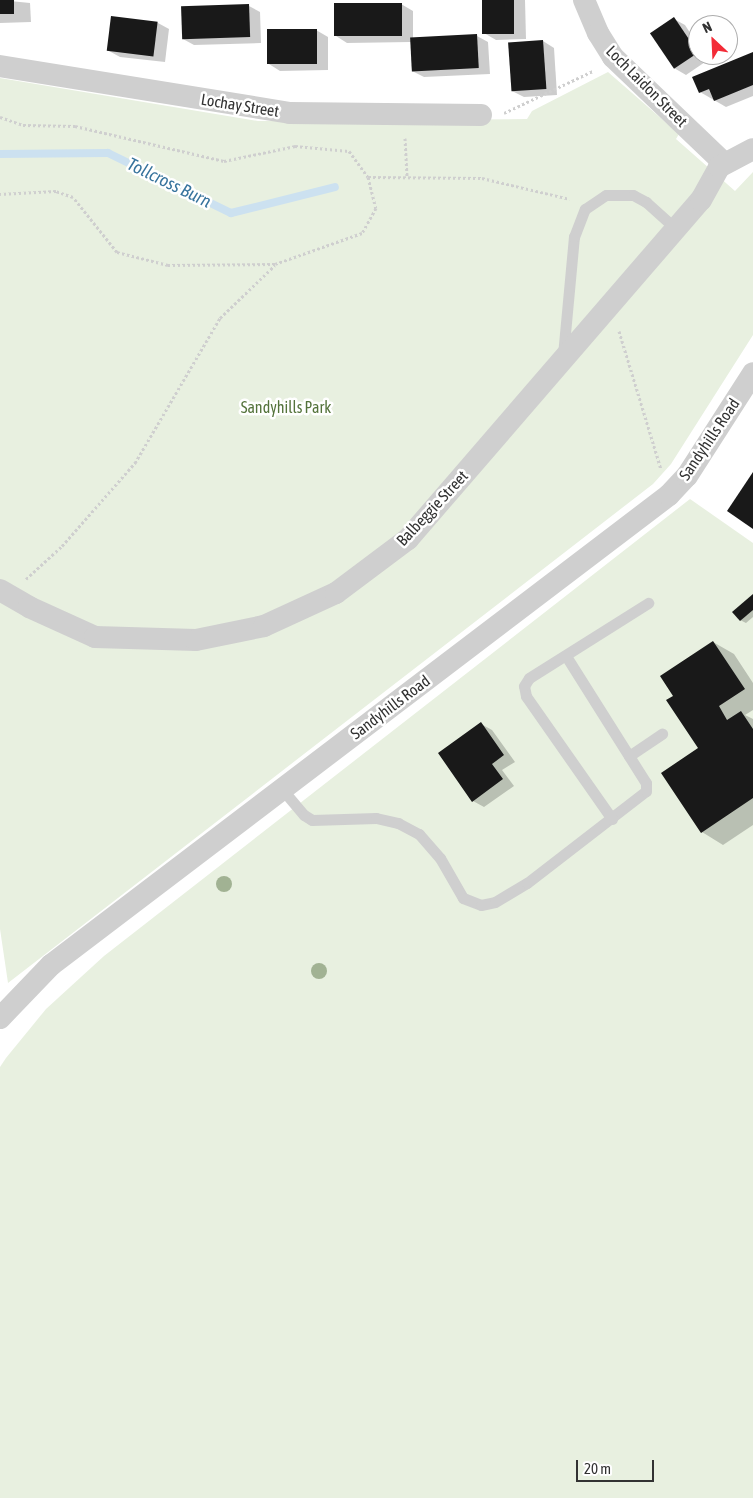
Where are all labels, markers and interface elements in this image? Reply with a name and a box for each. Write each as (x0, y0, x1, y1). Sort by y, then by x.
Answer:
north arrow (688, 15, 738, 65)
text: N (700, 18, 714, 36)
street label: Loch Laidon Street (602, 41, 692, 131)
street label: Lochay Street (200, 89, 280, 121)
water label: Tollcross Burn (123, 153, 215, 213)
street label: Sandyhills Road (675, 395, 743, 483)
park label: Sandyhills Park (241, 397, 331, 417)
street label: Balbeggie Street (392, 466, 472, 550)
street label: Sandyhills Road (347, 671, 433, 743)
scale bar (578, 1450, 656, 1482)
text: 20 m (584, 1460, 611, 1477)

